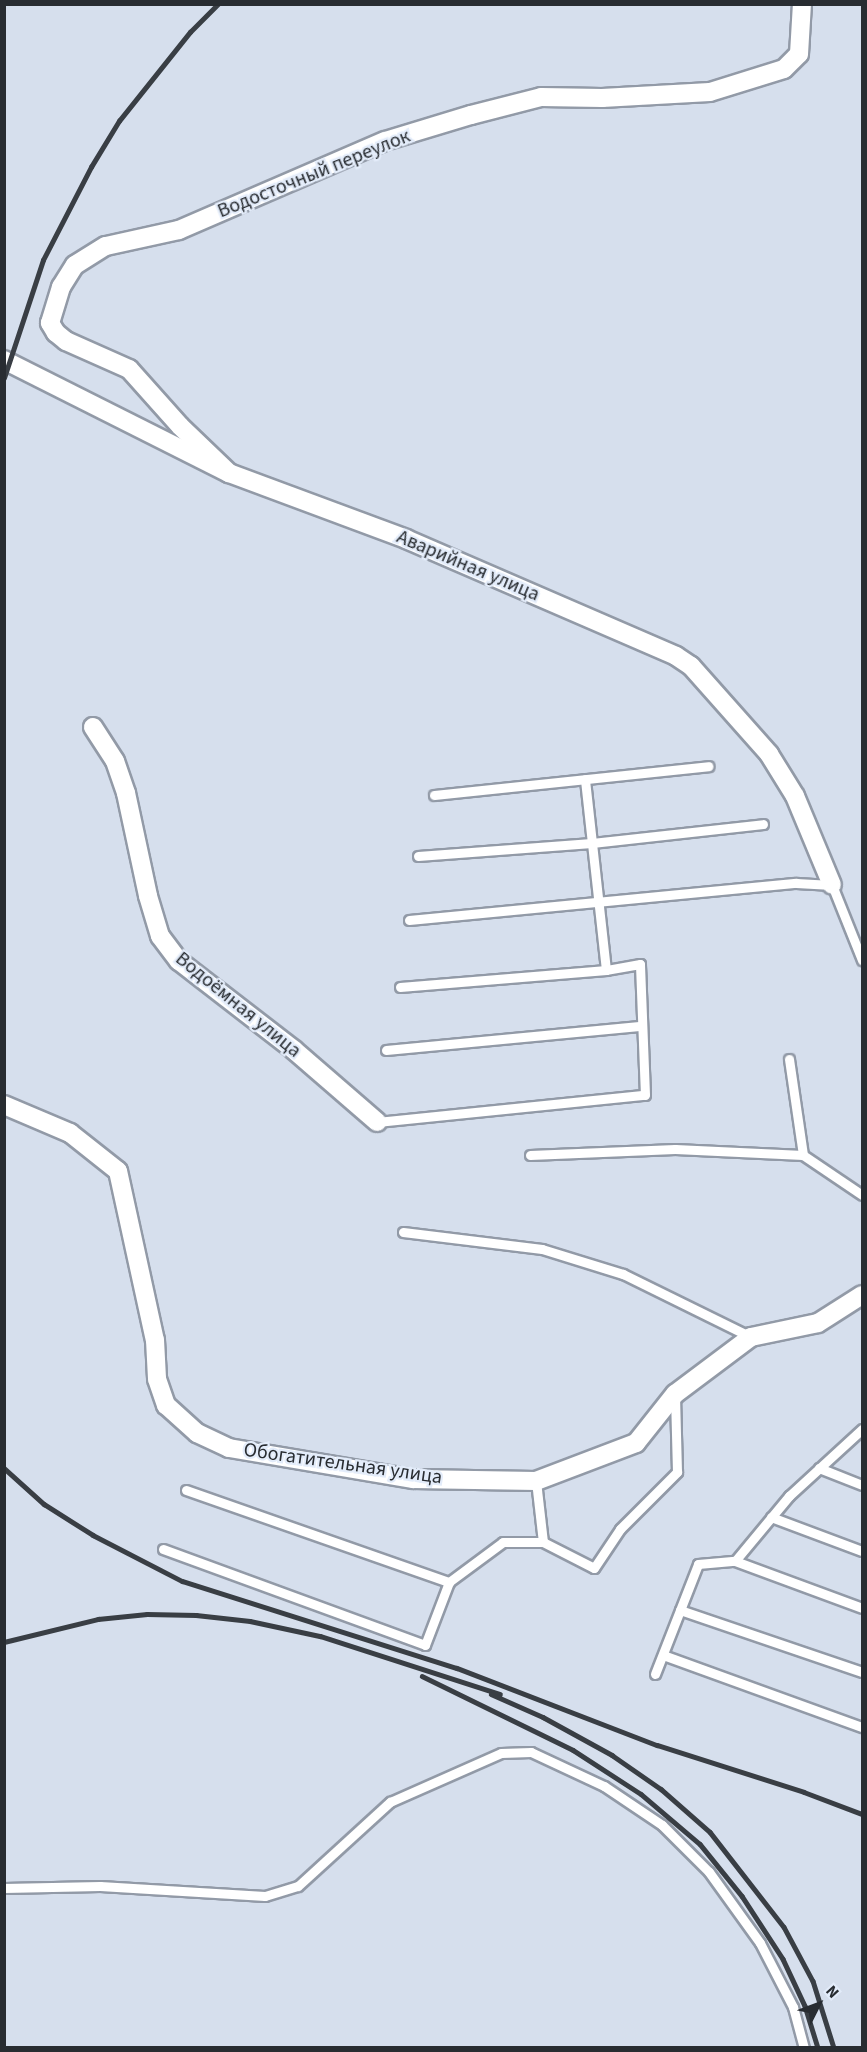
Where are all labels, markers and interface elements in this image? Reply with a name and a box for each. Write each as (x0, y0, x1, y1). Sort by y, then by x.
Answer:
street label: Водосточный переулок (214, 124, 414, 224)
street label: Аварийная улица (393, 525, 543, 607)
street label: Водоёмная улица (170, 947, 306, 1063)
street label: Обогатительная улица (242, 1438, 444, 1490)
north arrow (789, 1974, 849, 2034)
text: N (821, 1981, 844, 2003)

